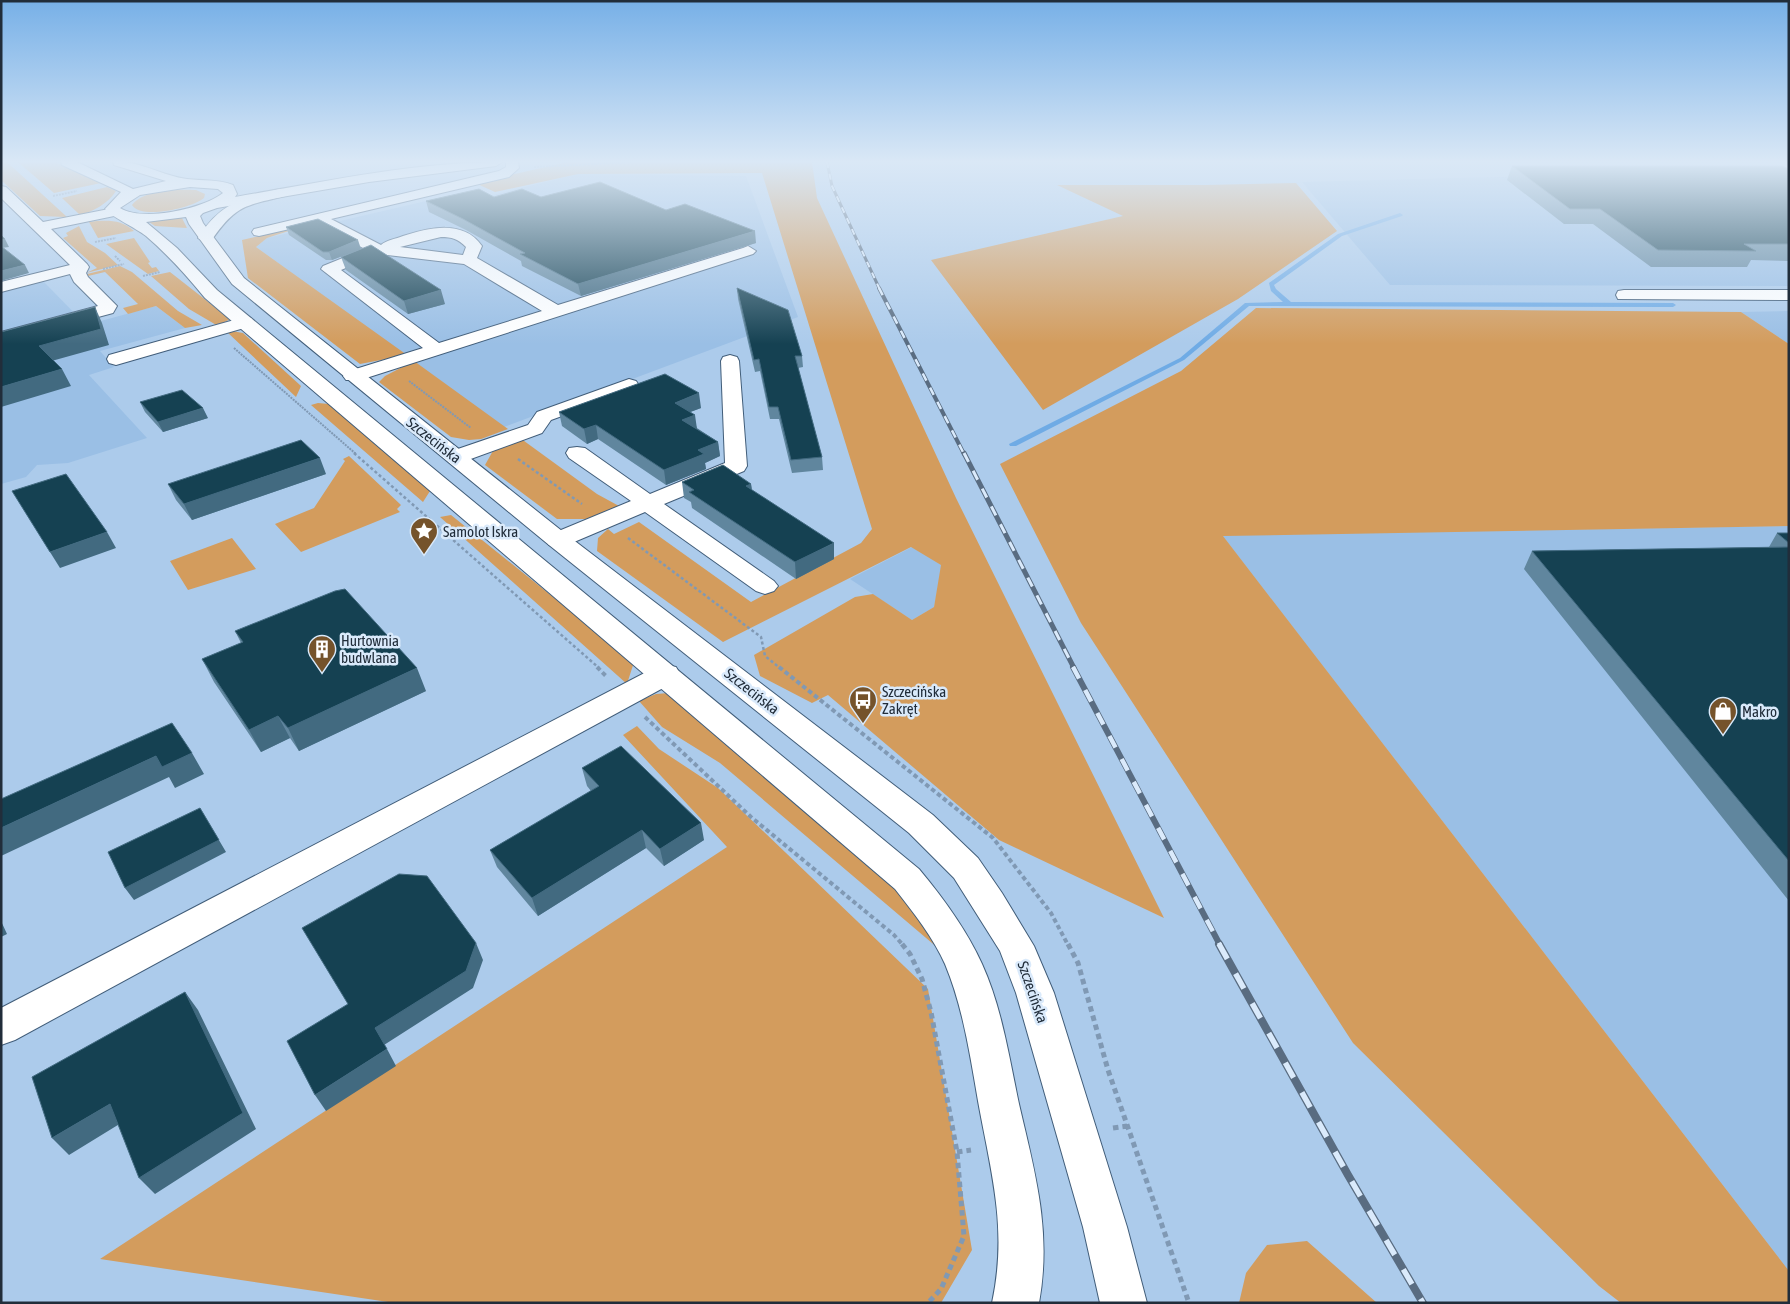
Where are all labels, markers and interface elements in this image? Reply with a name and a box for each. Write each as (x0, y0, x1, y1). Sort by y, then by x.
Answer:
street label: Szczecińska (403, 414, 465, 466)
place icon: Samolot Iskra (409, 516, 439, 555)
place label: Samolot Iskra (443, 523, 518, 540)
place label: Hurtownia budwlana (341, 632, 399, 666)
building icon: Hurtownia budwlana (307, 634, 337, 673)
street label: Szczecińska (721, 665, 783, 717)
place label: Szczecińska Zakręt (882, 683, 946, 717)
bus stop icon: Szczecińska Zakręt (848, 685, 878, 724)
shop icon: Makro (1708, 696, 1738, 735)
place label: Makro (1742, 703, 1777, 720)
street label: Szczecińska (1015, 959, 1052, 1025)

